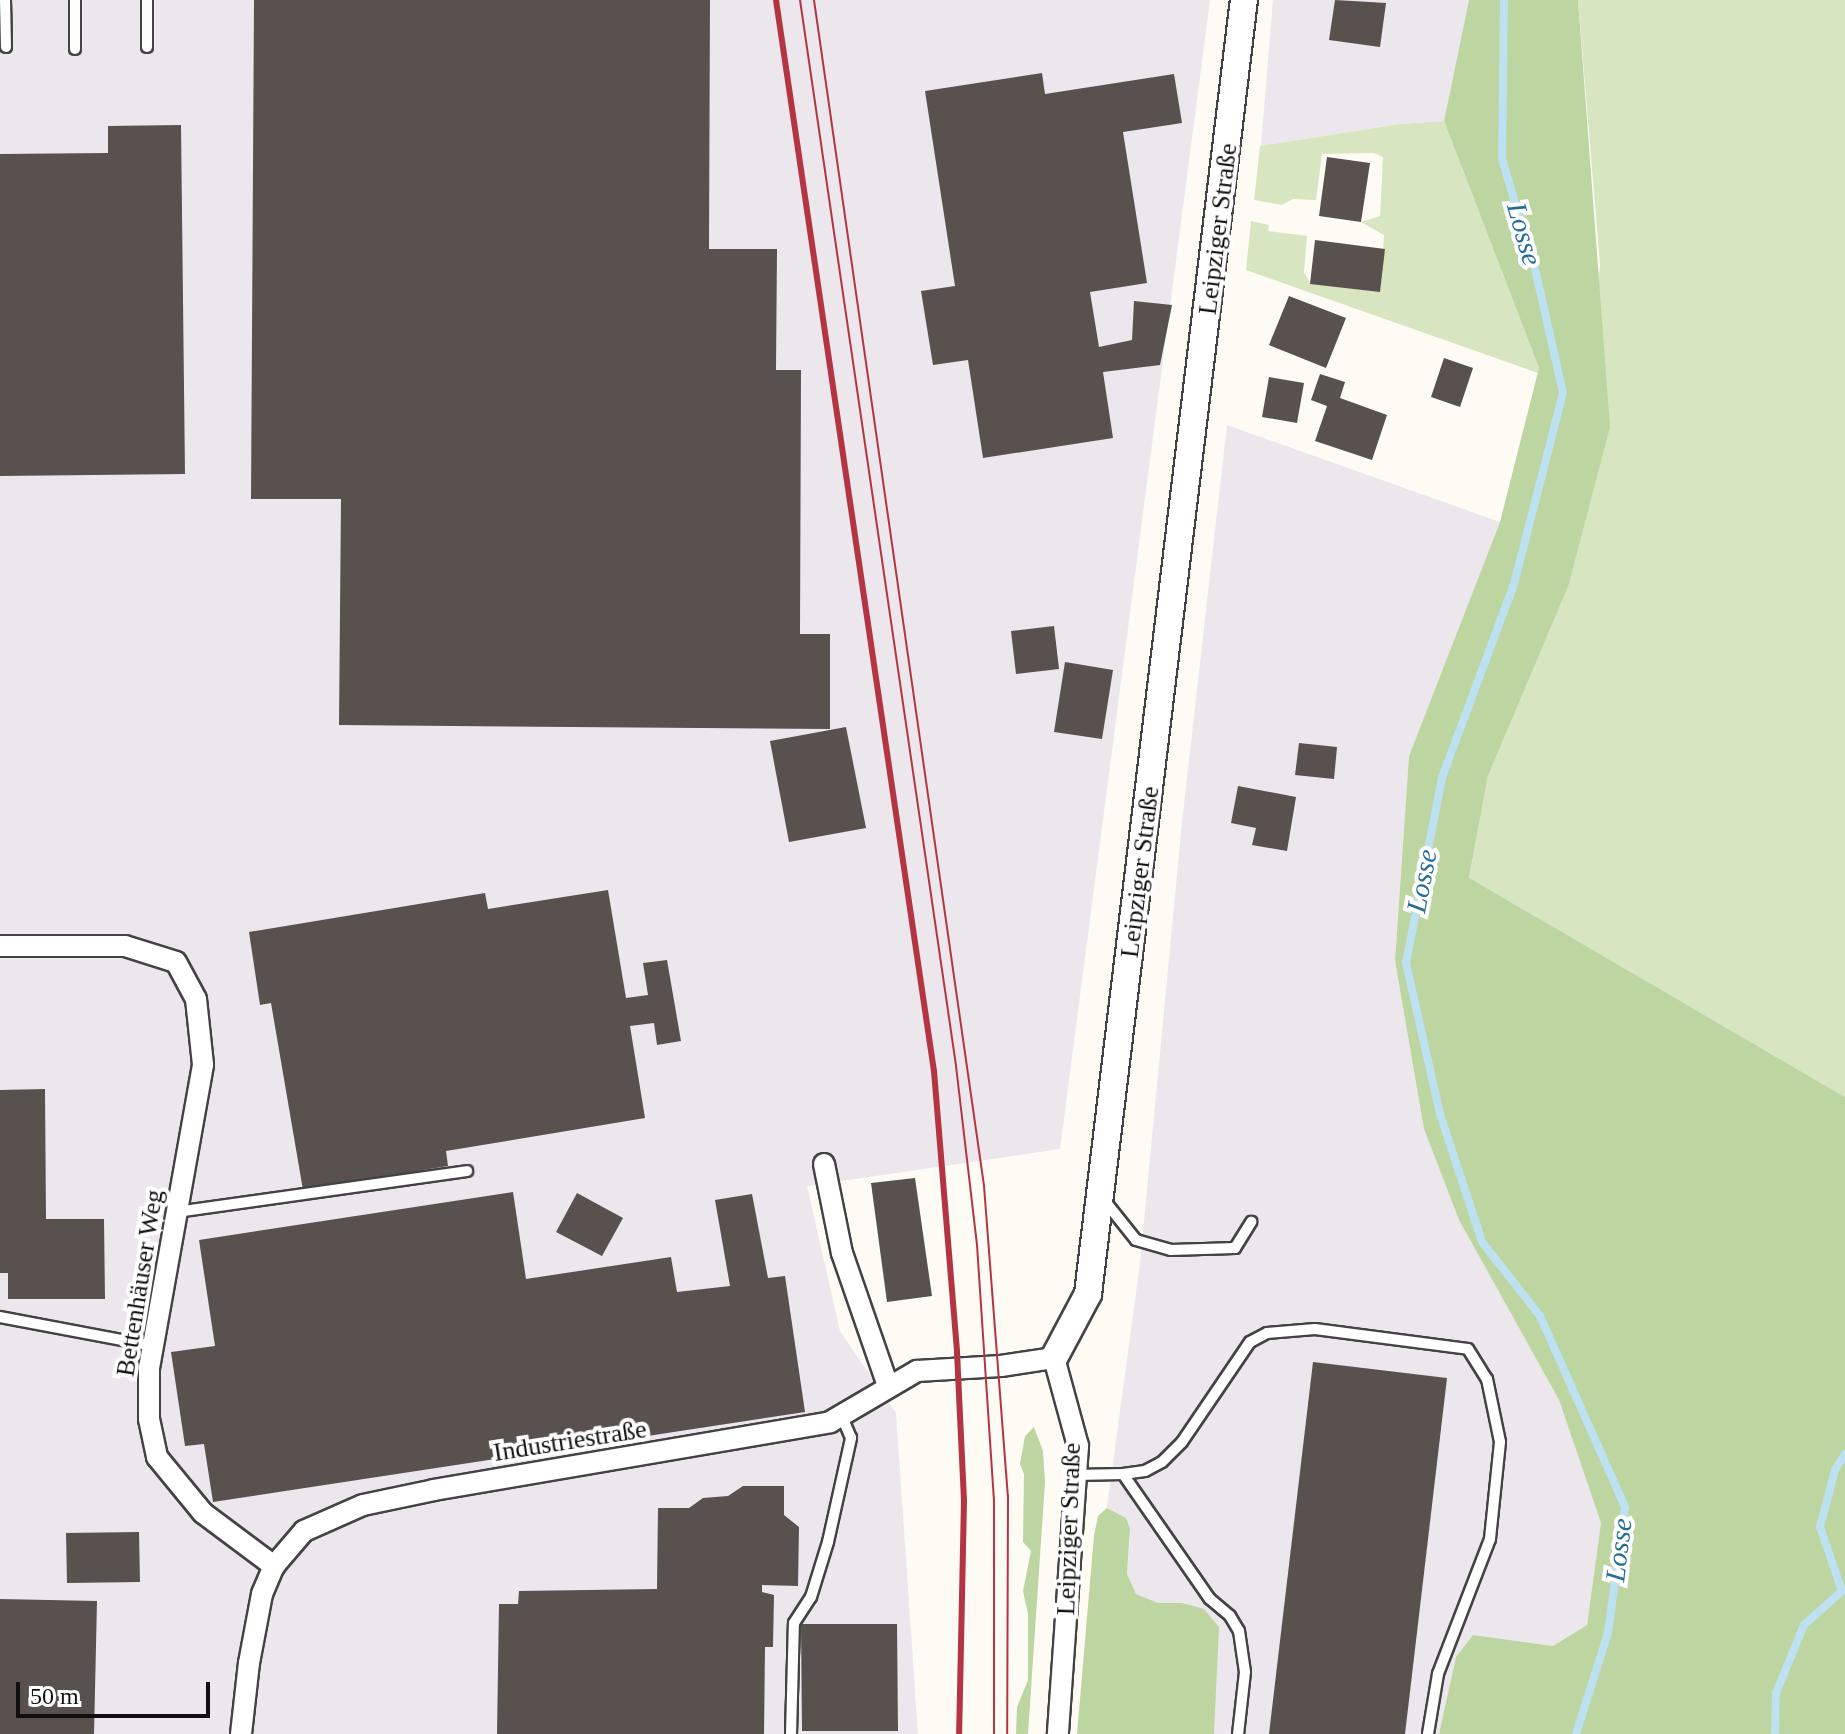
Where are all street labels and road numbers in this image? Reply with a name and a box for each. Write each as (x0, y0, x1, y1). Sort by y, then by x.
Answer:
street label: Leipziger Straße (1192, 141, 1244, 317)
street label: Leipziger Straße (1114, 784, 1166, 960)
street label: Bettenhäuser Weg (110, 1187, 170, 1379)
street label: Industriestraße (491, 1414, 649, 1468)
street label: Leipziger Straße (1050, 1442, 1088, 1616)

